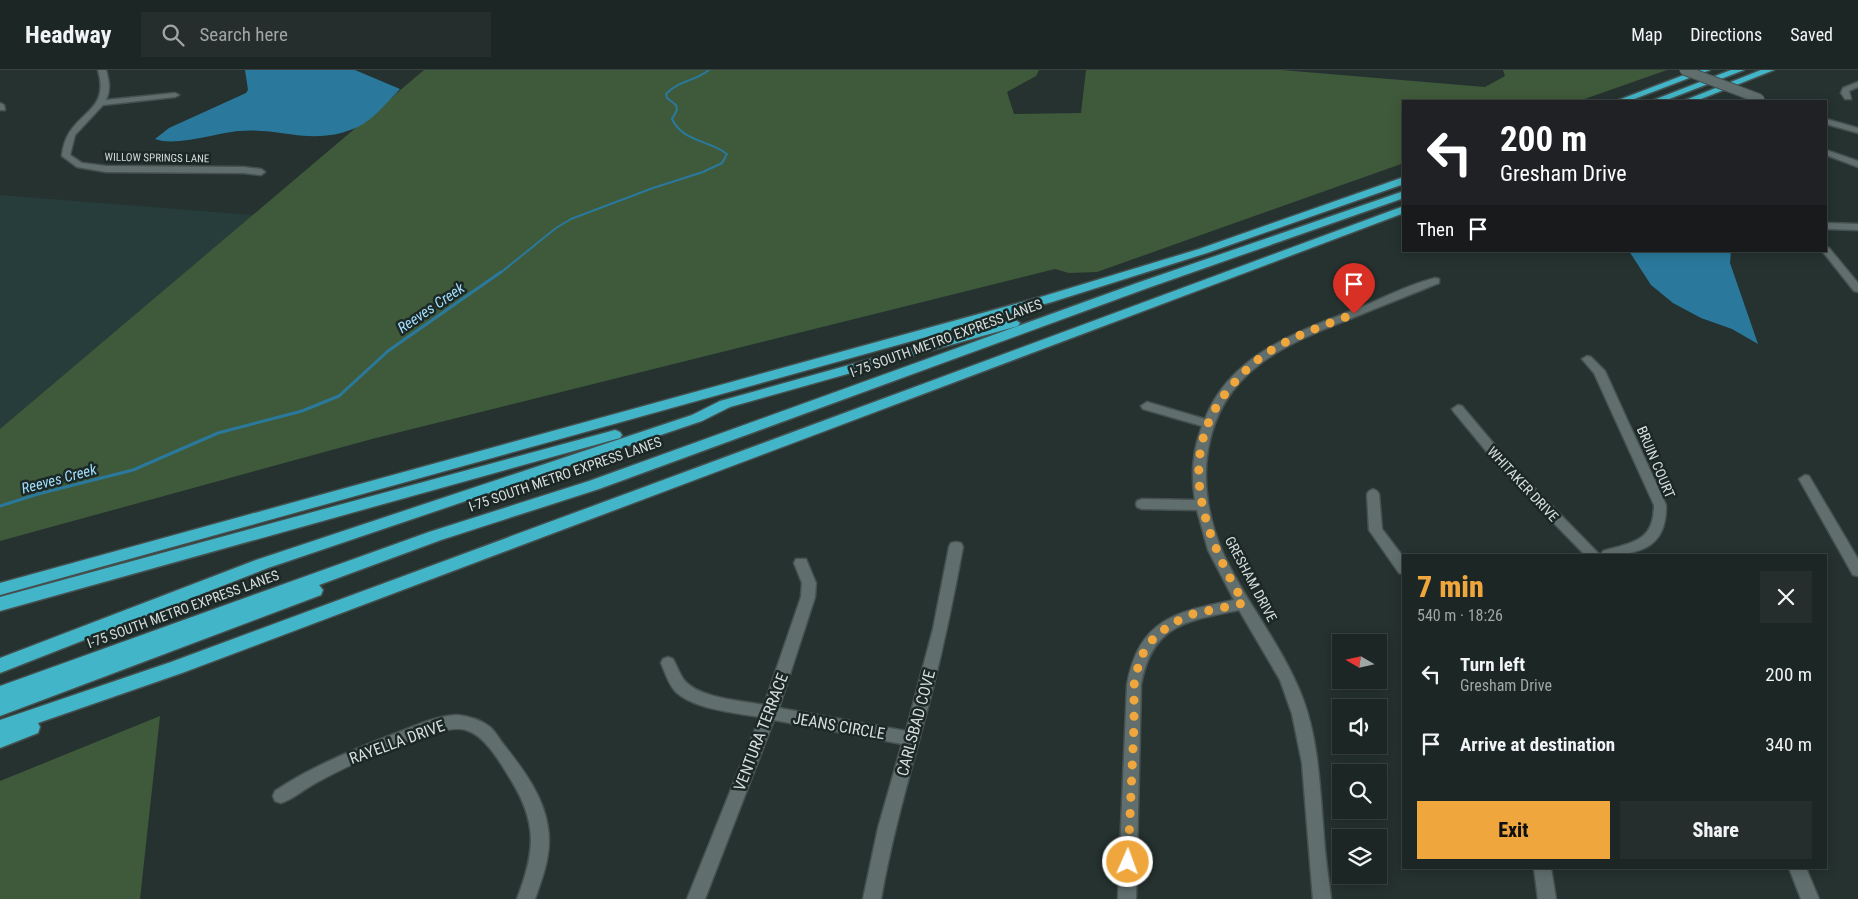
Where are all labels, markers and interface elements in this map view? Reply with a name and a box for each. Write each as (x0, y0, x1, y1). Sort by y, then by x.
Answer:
search box (141, 12, 491, 57)
text: Headway (25, 21, 111, 49)
icon: search (159, 21, 187, 49)
text: Search here (199, 23, 288, 46)
text: Map (1631, 24, 1662, 45)
text: Directions (1690, 24, 1762, 45)
text: Saved (1790, 24, 1833, 45)
text: 200 m (1500, 119, 1587, 160)
icon: left (1417, 120, 1482, 185)
street label: WILLOW SPRINGS LANE (105, 151, 210, 165)
text: Gresham Drive (1500, 161, 1627, 186)
icon: arrive (1464, 215, 1492, 243)
text: Then (1417, 218, 1454, 241)
pin (1333, 263, 1375, 314)
icon: arrive (1340, 270, 1368, 298)
water label: Reeves Creek (394, 279, 468, 337)
street label: I-75 SOUTH METRO EXPRESS LANES (848, 296, 1044, 380)
street label: BRUIN COURT (1634, 424, 1678, 500)
street label: I-75 SOUTH METRO EXPRESS LANES (466, 433, 664, 515)
street label: WHITAKER DRIVE (1484, 443, 1562, 525)
water label: Reeves Creek (19, 460, 99, 498)
street label: GRESHAM DRIVE (1222, 534, 1280, 624)
street label: I-75 SOUTH METRO EXPRESS LANES (85, 567, 281, 651)
text: 7 min (1417, 569, 1484, 604)
button: close (1760, 571, 1812, 623)
text: 540 m · 18:26 (1417, 606, 1503, 625)
north arrow (1332, 634, 1388, 689)
map controls (1332, 634, 1387, 884)
text: Turn left (1460, 653, 1525, 676)
icon: left (1417, 660, 1445, 688)
text: 200 m (1765, 663, 1812, 686)
street label: CARLSBAD COVE (893, 668, 939, 778)
street label: VENTURA TERRACE (730, 670, 792, 793)
text: Gresham Drive (1460, 676, 1552, 695)
button: sound (1332, 699, 1387, 754)
street label: JEANS CIRCLE (792, 709, 886, 743)
street label: RAYELLA DRIVE (347, 716, 447, 768)
icon: arrive (1417, 730, 1445, 758)
text: Arrive at destination (1460, 733, 1615, 756)
text: 340 m (1765, 733, 1812, 756)
button: search (1332, 764, 1387, 819)
button: Exit (1417, 801, 1610, 859)
button: Share (1620, 801, 1812, 859)
button: layers (1332, 829, 1387, 884)
position arrow (1101, 835, 1153, 887)

